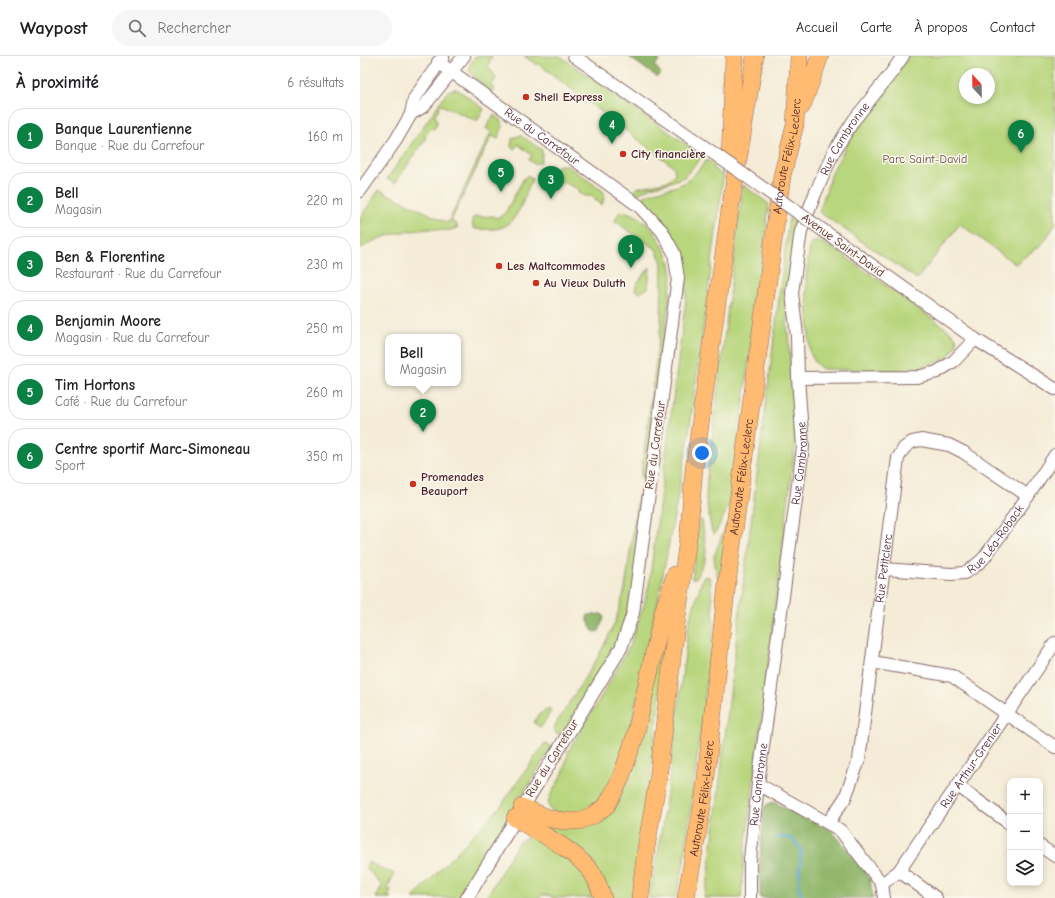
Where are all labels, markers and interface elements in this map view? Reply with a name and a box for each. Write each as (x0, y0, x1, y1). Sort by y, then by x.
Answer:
search box (112, 10, 392, 46)
text: Waypost (20, 17, 88, 39)
icon: search (126, 17, 148, 39)
text: Rechercher (158, 19, 231, 37)
text: Accueil (796, 19, 838, 36)
text: Carte (860, 19, 892, 36)
text: À propos (914, 19, 968, 36)
text: Contact (990, 19, 1035, 36)
north arrow (959, 68, 995, 104)
text: À proximité (16, 73, 99, 92)
text: 6 résultats (287, 75, 344, 90)
place label: Shell Express (534, 90, 603, 104)
marker: Shell Express (521, 92, 531, 102)
street label: Autoroute Félix-Leclerc (770, 98, 804, 215)
street label: Rue Cambronne (817, 99, 872, 177)
street label: Rue du Carrefour (502, 105, 583, 168)
pin: 4 (599, 111, 625, 144)
text: Banque Laurentienne (55, 120, 192, 138)
pin: 6 (1008, 120, 1034, 153)
text: 1 (27, 129, 33, 144)
text: 160 m (308, 129, 343, 144)
text: Banque · Rue du Carrefour (55, 138, 204, 153)
place label: City financière (631, 147, 706, 161)
marker: City financière (618, 149, 628, 159)
park label: Parc Saint-David (883, 152, 967, 166)
pin: 5 (488, 159, 514, 192)
pin: 3 (538, 166, 564, 199)
text: Bell (55, 184, 79, 202)
text: 2 (27, 193, 33, 208)
text: 220 m (306, 193, 343, 208)
text: Magasin (55, 202, 102, 217)
street label: Avenue Saint-David (799, 210, 887, 280)
pin: 1 (618, 235, 644, 268)
text: Ben & Florentine (55, 248, 165, 266)
text: 3 (27, 257, 33, 272)
text: 230 m (307, 257, 343, 272)
place label: Les Maltcommodes (507, 259, 605, 273)
marker: Les Maltcommodes (494, 261, 504, 271)
text: Restaurant · Rue du Carrefour (55, 266, 221, 281)
place label: Au Vieux Duluth (544, 276, 626, 290)
marker: Au Vieux Duluth (531, 278, 541, 288)
text: Benjamin Moore (55, 312, 161, 330)
text: 4 (27, 321, 33, 336)
text: 250 m (306, 321, 343, 336)
text: Magasin · Rue du Carrefour (55, 330, 209, 345)
popup (385, 334, 461, 386)
text: Bell (400, 344, 423, 362)
text: Magasin (400, 362, 446, 377)
text: Tim Hortons (55, 376, 135, 394)
text: 5 (27, 385, 33, 400)
text: 260 m (306, 385, 343, 400)
text: Café · Rue du Carrefour (55, 394, 187, 409)
pin: 2 (410, 399, 436, 432)
street label: Rue du Carrefour (642, 400, 668, 490)
street label: Autoroute Félix-Leclerc (727, 417, 756, 536)
street label: Rue Cambronne (788, 421, 810, 506)
text: Centre sportif Marc-Simoneau (55, 440, 250, 458)
your location (692, 443, 712, 463)
text: 6 (27, 449, 33, 464)
text: 350 m (306, 449, 343, 464)
text: Sport (55, 458, 85, 473)
place label: Promenades Beauport (421, 470, 484, 498)
marker: Promenades Beauport (408, 479, 418, 489)
street label: Rue Léa-Roback (965, 502, 1027, 576)
street label: Rue Petitclerc (872, 533, 895, 604)
street label: Rue du Carrefour (522, 716, 582, 799)
street label: Rue Arthur-Grenier (937, 720, 1005, 811)
street label: Autoroute Félix-Leclerc (686, 739, 717, 858)
street label: Rue Cambronne (747, 742, 770, 827)
map controls (1007, 778, 1043, 886)
button: + (1007, 778, 1043, 814)
button: − (1007, 814, 1043, 850)
button: layers (1007, 850, 1043, 886)

